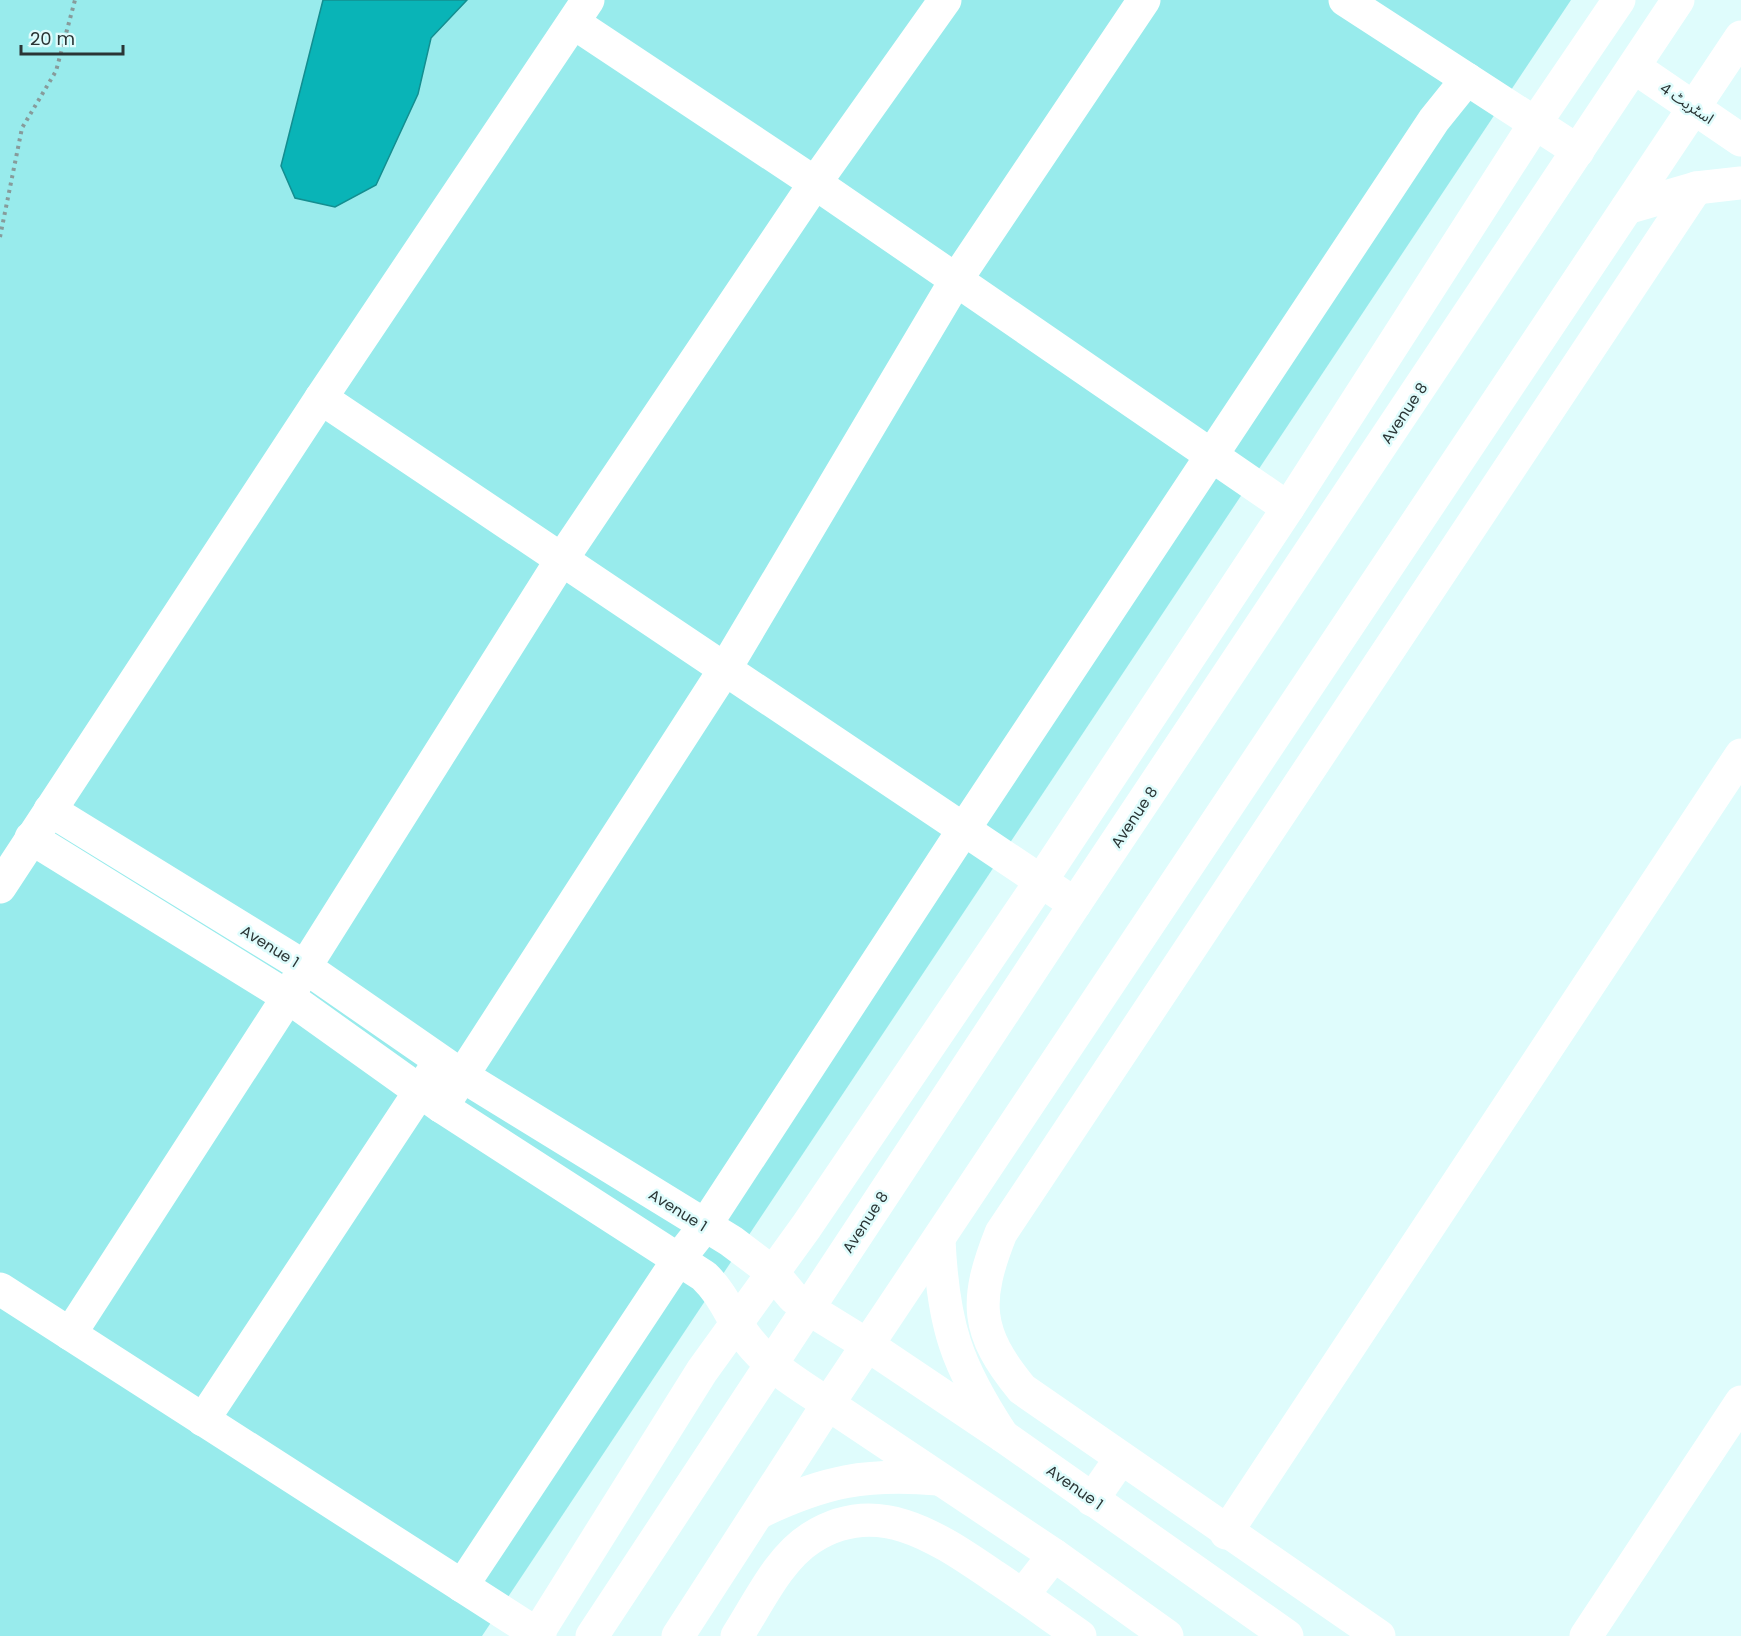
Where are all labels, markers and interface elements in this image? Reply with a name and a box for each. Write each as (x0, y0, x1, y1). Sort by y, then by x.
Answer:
scale bar (21, 18, 123, 56)
text: 20 m (30, 26, 75, 51)
street label: اسٹریٹ 4 (1656, 77, 1718, 129)
street label: Avenue 8 (1376, 378, 1432, 448)
street label: Avenue 8 (1106, 782, 1162, 852)
street label: Avenue 1 (237, 920, 303, 972)
street label: Avenue 1 (645, 1184, 711, 1236)
street label: Avenue 8 (837, 1187, 893, 1257)
street label: Avenue 1 (1042, 1460, 1108, 1514)

